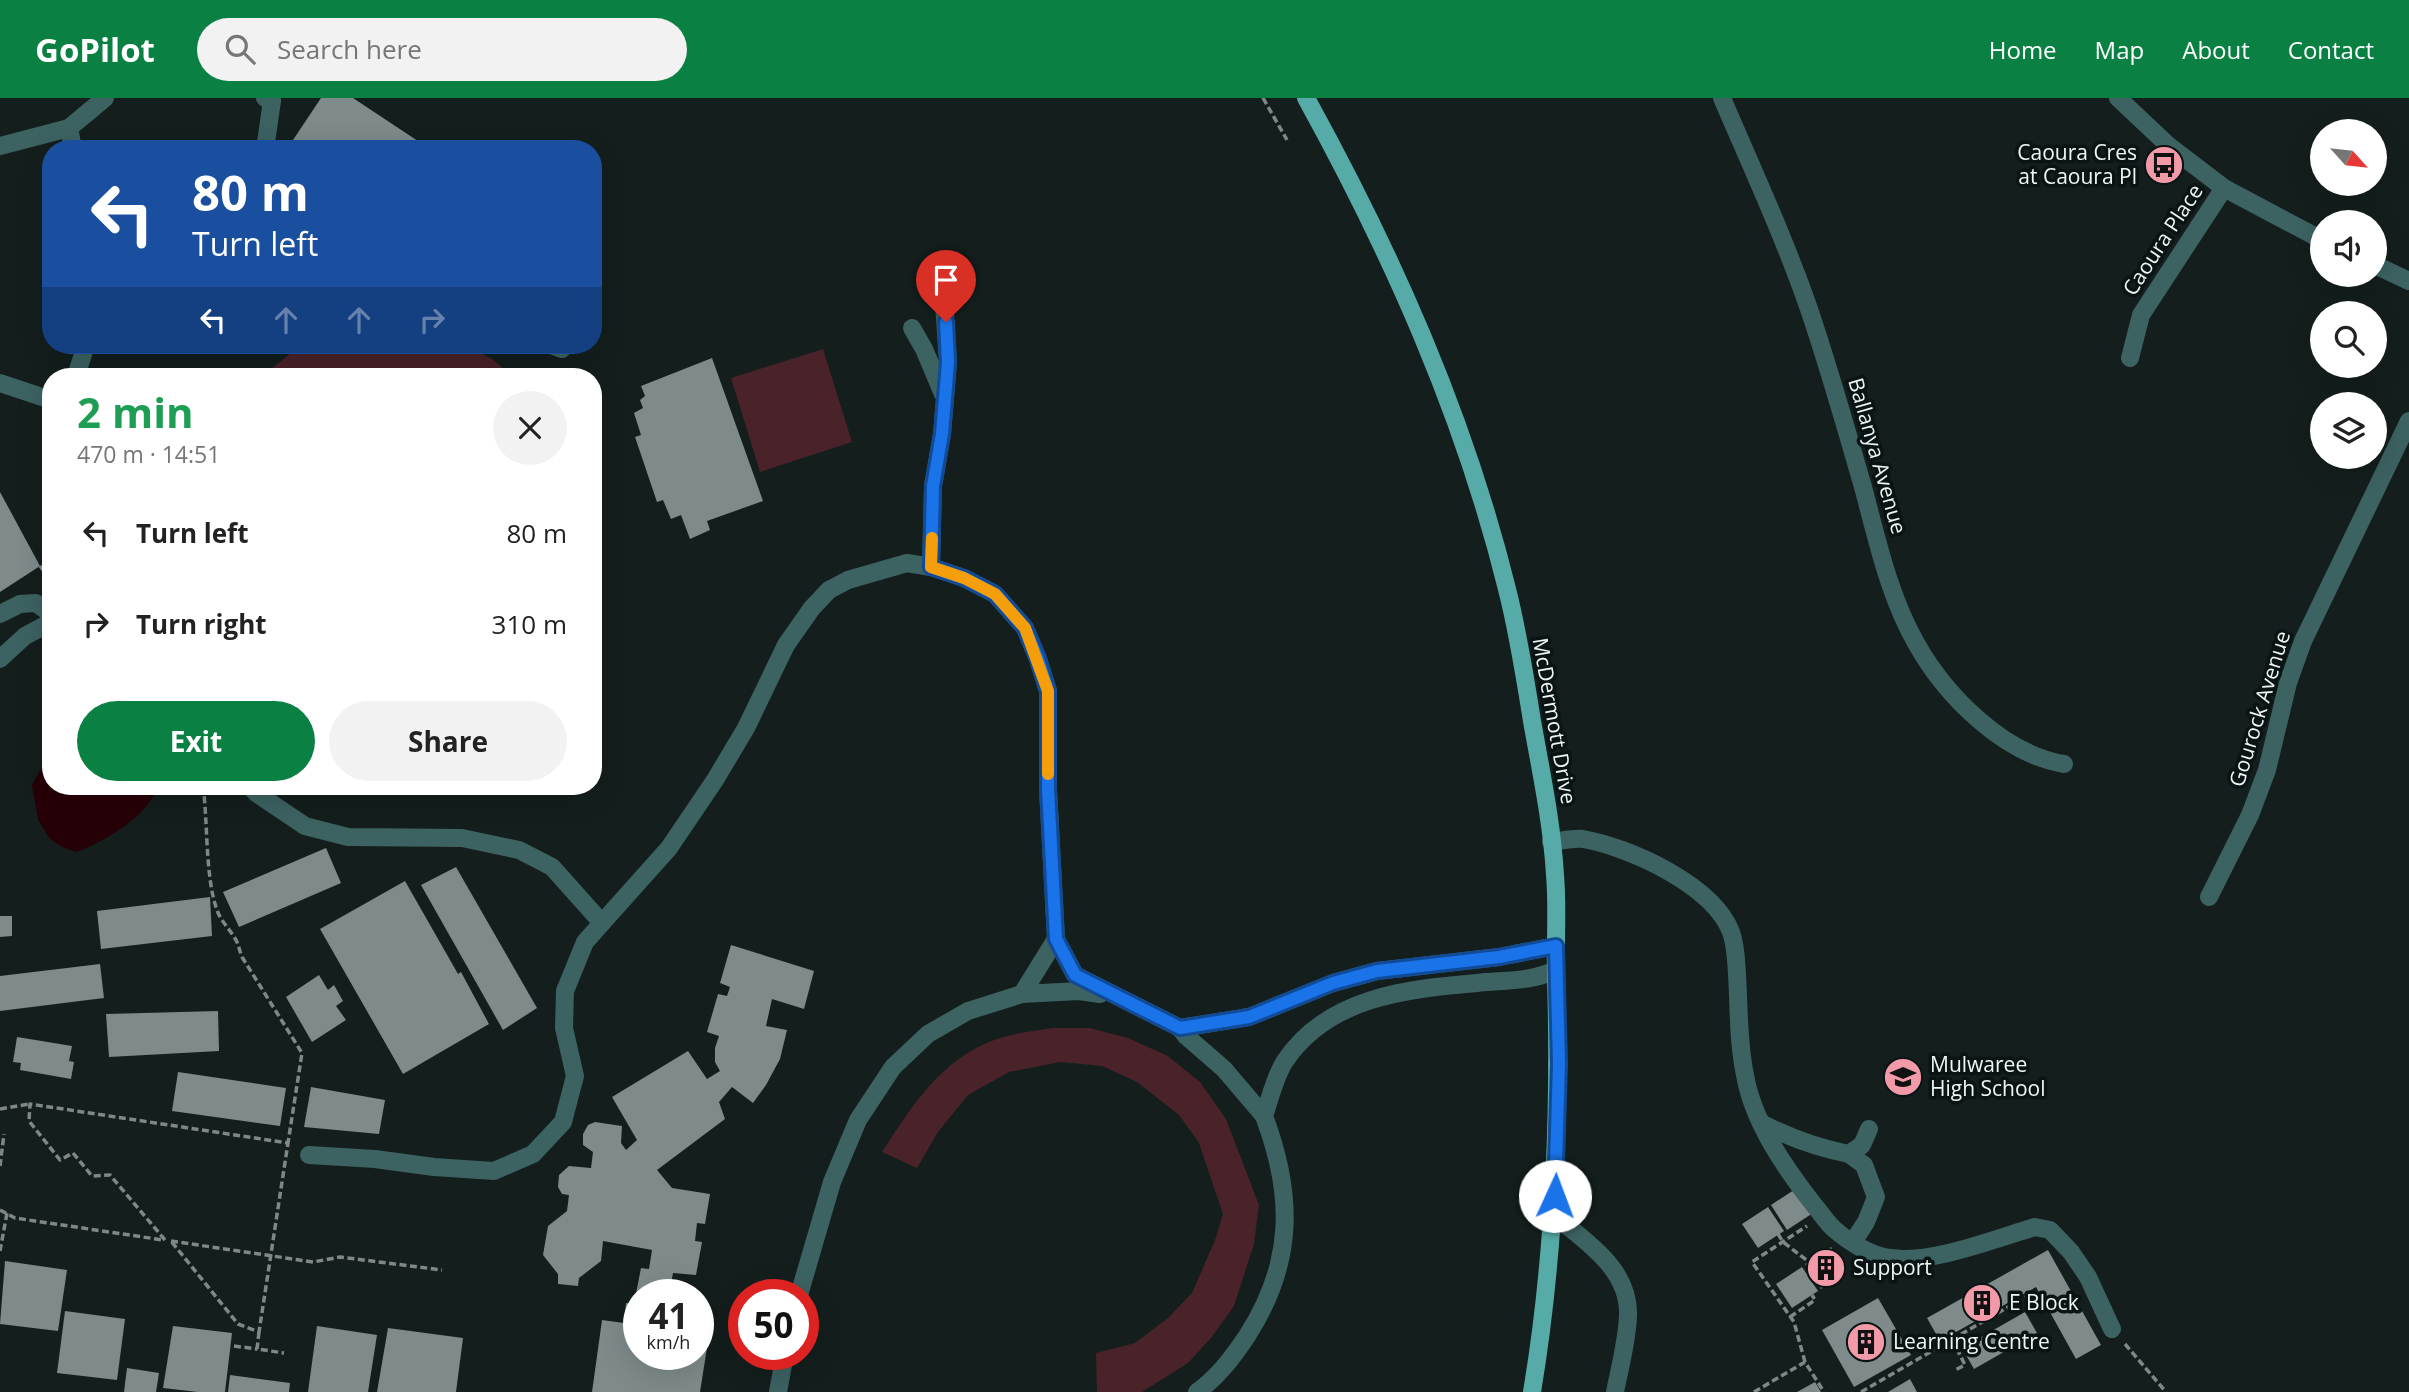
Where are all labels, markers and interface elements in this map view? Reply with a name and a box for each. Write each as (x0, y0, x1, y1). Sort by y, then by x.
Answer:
search box (197, 18, 687, 81)
text: GoPilot (35, 27, 155, 72)
icon: search (221, 30, 259, 68)
text: Search here (277, 31, 422, 67)
text: Home (1989, 33, 2057, 66)
text: Map (2095, 33, 2144, 66)
text: About (2182, 33, 2250, 66)
text: Contact (2288, 33, 2374, 66)
north arrow (2310, 119, 2387, 196)
map controls (2310, 119, 2387, 469)
place label: Caoura Cres at Caoura Pl (2017, 138, 2137, 190)
bus stop icon: Caoura Cres at Caoura Pl (2143, 144, 2185, 186)
text: 80 m (192, 159, 309, 225)
icon: left (77, 168, 168, 259)
street label: Caoura Place (2116, 178, 2209, 301)
button: sound (2310, 210, 2387, 287)
text: Turn left (192, 222, 318, 265)
pin (916, 250, 976, 322)
icon: arrive (927, 261, 965, 299)
icon: left (194, 301, 232, 339)
icon: ahead (267, 301, 305, 339)
icon: ahead (340, 301, 378, 339)
icon: right (413, 301, 451, 339)
button: search (2310, 301, 2387, 378)
street label: Ballanya Avenue (1842, 374, 1914, 537)
text: 2 min (77, 383, 194, 440)
button: close (493, 391, 567, 465)
button: layers (2310, 392, 2387, 469)
text: 470 m · 14:51 (77, 438, 220, 470)
icon: left (77, 514, 115, 552)
text: Turn left (136, 515, 248, 551)
text: 80 m (506, 515, 567, 551)
icon: right (77, 605, 115, 643)
text: Turn right (136, 606, 267, 642)
text: 310 m (492, 606, 567, 642)
street label: Gourock Avenue (2222, 627, 2296, 790)
street label: McDermott Drive (1527, 635, 1583, 806)
button: Exit (77, 701, 315, 781)
button: Share (329, 701, 567, 781)
place label: Mulwaree High School (1930, 1050, 2046, 1102)
school or university icon: Mulwaree High School (1882, 1056, 1924, 1098)
position arrow (1518, 1159, 1592, 1233)
building icon: Support (1805, 1247, 1847, 1289)
place label: Support (1853, 1253, 1932, 1281)
speed limit sign: 50 (728, 1279, 819, 1370)
building icon: E Block (1961, 1282, 2003, 1324)
place label: E Block (2009, 1288, 2079, 1316)
text: 41 (648, 1292, 689, 1339)
building icon: Learning Centre (1845, 1321, 1887, 1363)
place label: Learning Centre (1893, 1327, 2050, 1355)
text: km/h (647, 1330, 690, 1354)

